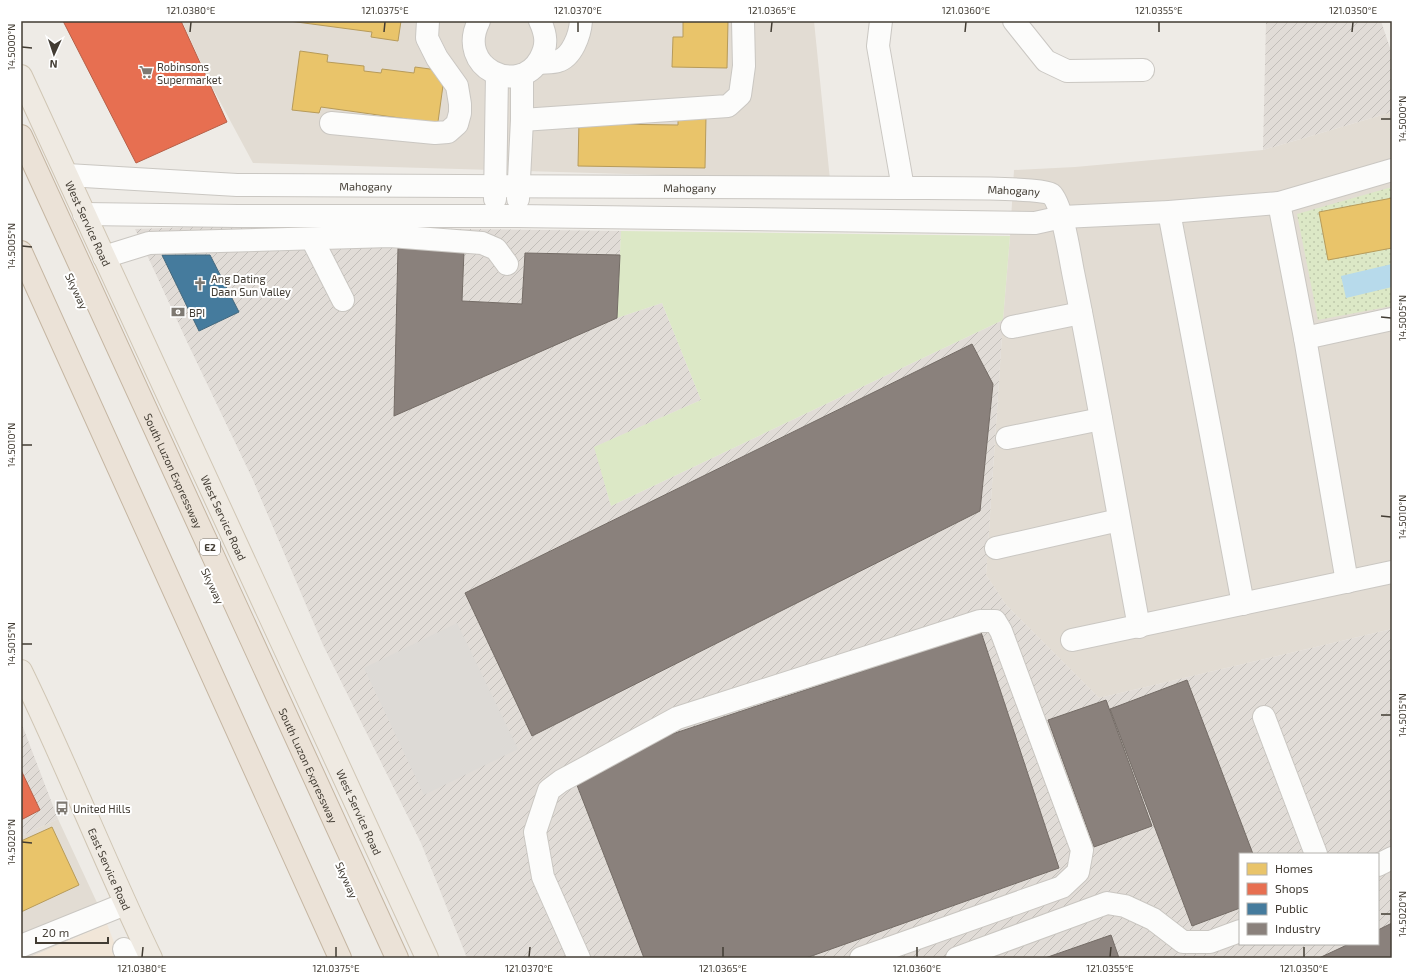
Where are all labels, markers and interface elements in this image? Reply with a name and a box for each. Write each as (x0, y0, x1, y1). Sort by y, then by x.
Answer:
text: 121.0380°E (167, 4, 216, 16)
text: 121.0375°E (361, 4, 409, 16)
text: 121.0370°E (554, 4, 602, 16)
text: 121.0365°E (748, 4, 796, 16)
text: 121.0360°E (942, 4, 991, 16)
text: 121.0355°E (1135, 4, 1183, 16)
text: 121.0350°E (1329, 4, 1377, 16)
text: 14.5000°N (5, 24, 17, 70)
north arrow (34, 34, 74, 74)
text: N (49, 58, 58, 71)
place label: Robinsons Supermarket (157, 60, 222, 86)
supermarket icon: Robinsons Supermarket (138, 64, 154, 80)
text: 14.5000°N (1396, 96, 1408, 142)
street label: West Service Road (63, 178, 114, 268)
street label: Mahogany (339, 179, 392, 192)
street label: Mahogany (663, 180, 716, 194)
street label: Mahogany (987, 182, 1041, 198)
text: 14.5005°N (5, 223, 17, 269)
street label: Skyway (63, 271, 91, 311)
place label: Ang Dating Daan Sun Valley (211, 272, 291, 298)
church icon: Ang Dating Daan Sun Valley (192, 276, 208, 292)
text: 14.5005°N (1396, 295, 1408, 341)
bank icon: BPI (170, 304, 186, 320)
place label: BPI (189, 306, 205, 319)
street label: South Luzon Expressway (142, 411, 206, 530)
text: 14.5010°N (5, 423, 17, 467)
street label: West Service Road (199, 473, 249, 562)
text: 14.5010°N (1396, 495, 1408, 539)
road number: E2 (200, 539, 220, 555)
street label: Skyway (199, 566, 227, 606)
text: 14.5015°N (5, 622, 17, 666)
text: 14.5015°N (1396, 693, 1408, 737)
street label: South Luzon Expressway (277, 706, 341, 825)
street label: West Service Road (334, 767, 385, 857)
bus stop icon: United Hills (54, 800, 70, 816)
place label: United Hills (73, 802, 131, 815)
text: 14.5020°N (5, 819, 17, 865)
street label: East Service Road (86, 826, 134, 912)
legend (1239, 853, 1379, 945)
street label: Skyway (333, 860, 361, 900)
text: Homes (1275, 861, 1313, 875)
text: Shops (1275, 881, 1309, 895)
text: 14.5020°N (1396, 891, 1408, 937)
text: Public (1275, 901, 1308, 915)
scale bar (36, 919, 108, 945)
text: Industry (1275, 921, 1321, 935)
text: 20 m (42, 925, 69, 939)
text: 121.0380°E (118, 962, 167, 974)
text: 121.0375°E (312, 962, 360, 974)
text: 121.0370°E (505, 962, 553, 974)
text: 121.0365°E (699, 962, 747, 974)
text: 121.0360°E (893, 962, 942, 974)
text: 121.0355°E (1086, 962, 1134, 974)
text: 121.0350°E (1280, 962, 1328, 974)

